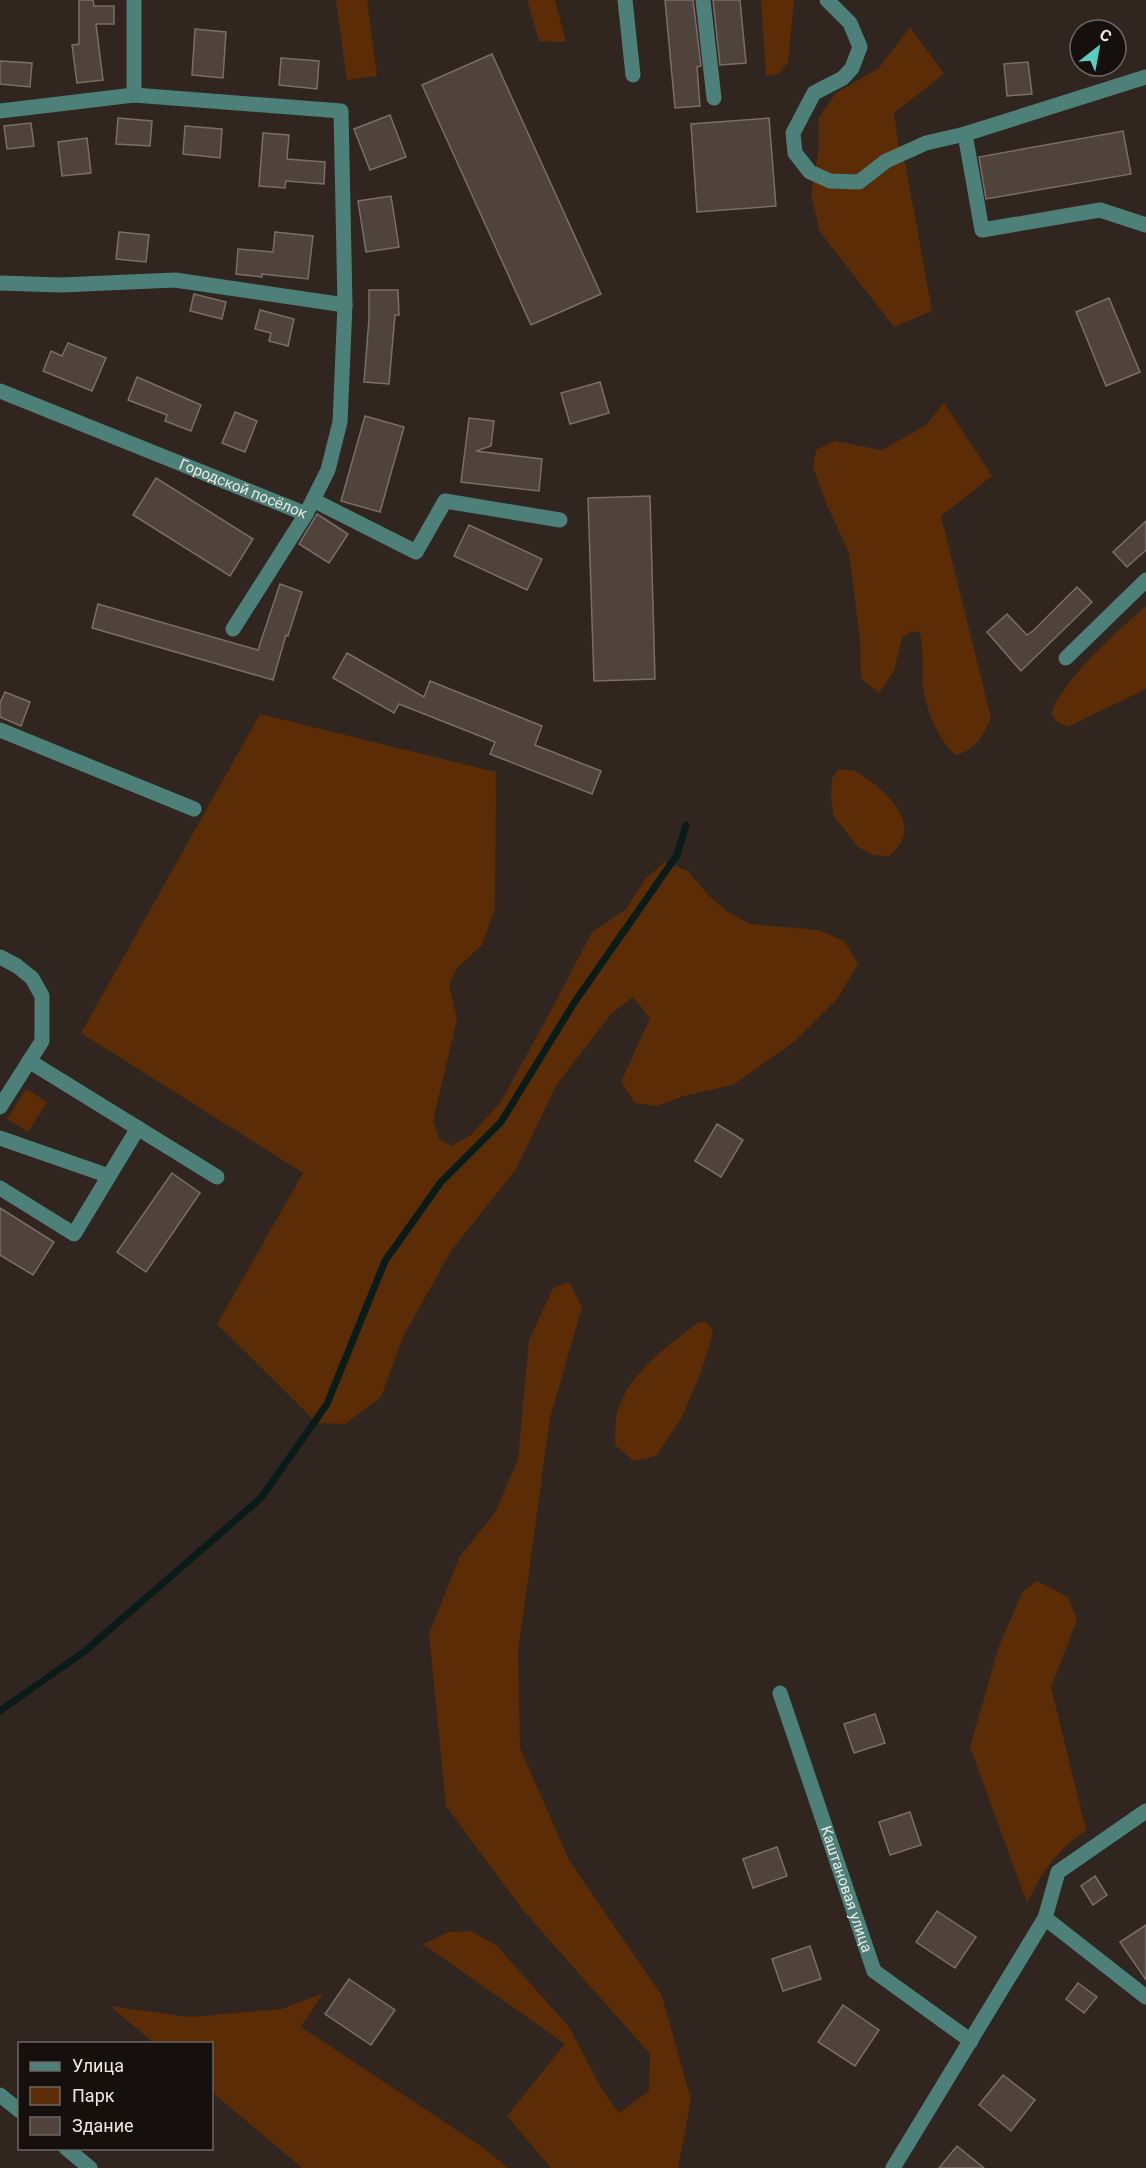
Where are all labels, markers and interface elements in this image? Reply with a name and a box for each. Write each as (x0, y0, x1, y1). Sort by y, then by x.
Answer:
north arrow (1068, 18, 1128, 78)
text: С (1096, 25, 1115, 46)
street label: Городской посёлок (177, 455, 310, 522)
street label: Каштановая улица (817, 1824, 876, 1955)
legend (18, 2042, 213, 2150)
text: Улица (72, 2055, 124, 2076)
text: Парк (72, 2085, 115, 2106)
text: Здание (72, 2115, 134, 2136)

